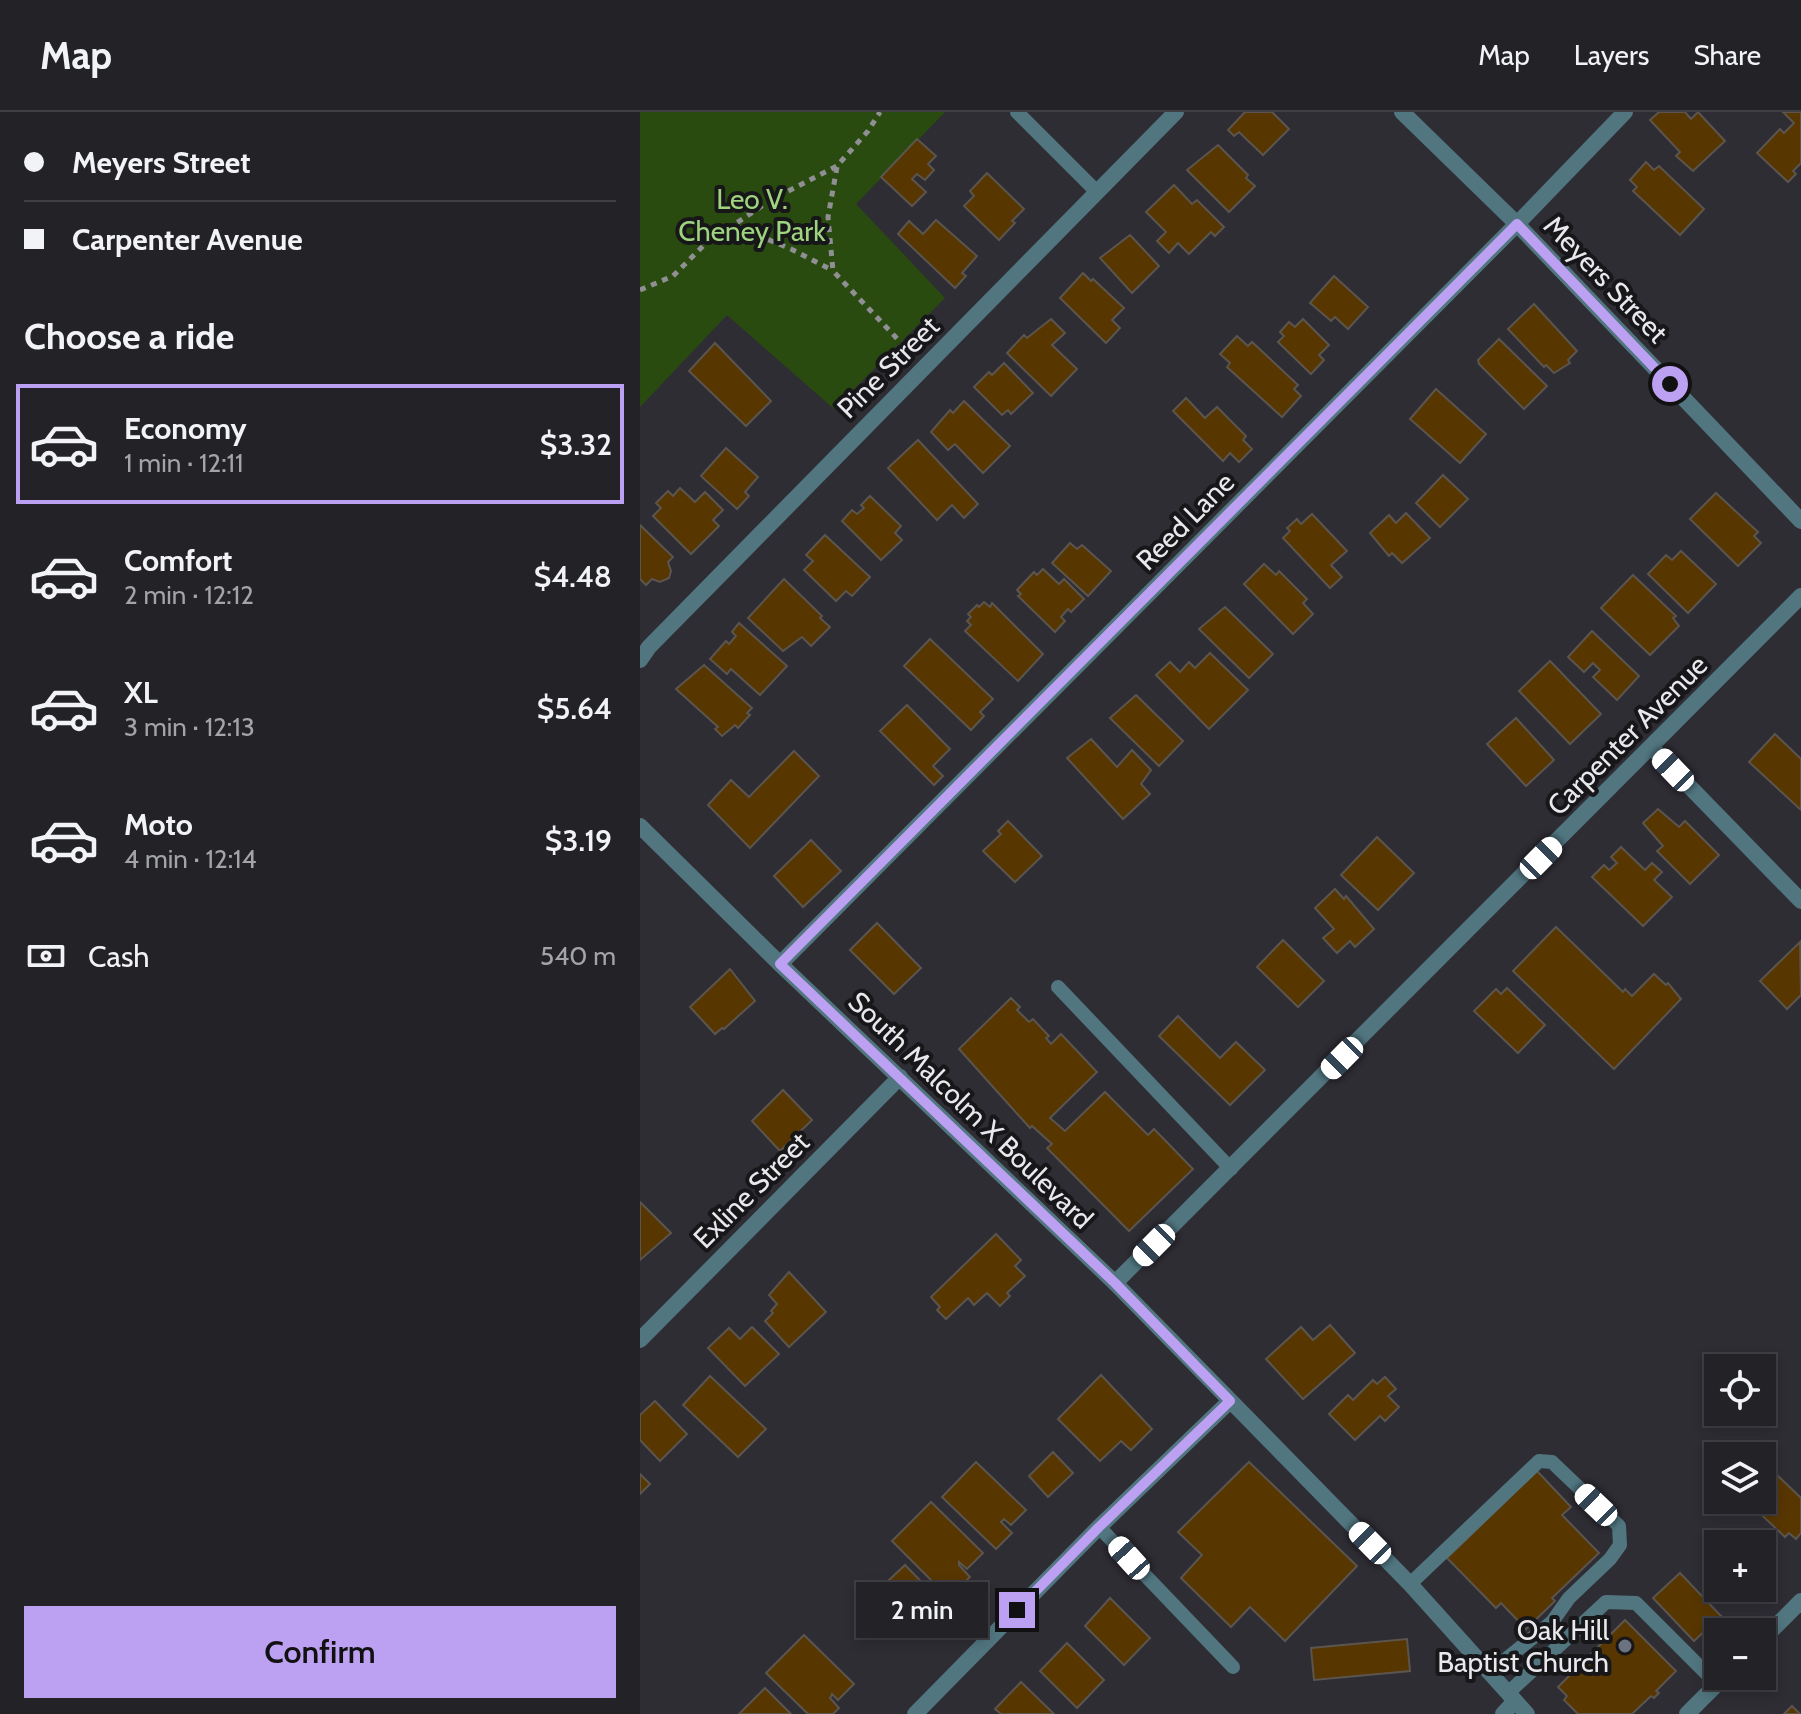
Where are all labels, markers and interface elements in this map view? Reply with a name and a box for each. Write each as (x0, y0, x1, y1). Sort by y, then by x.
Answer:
text: Map (40, 32, 112, 79)
text: Map (1478, 38, 1530, 72)
text: Layers (1574, 38, 1649, 72)
text: Share (1693, 38, 1761, 72)
text: Meyers Street (72, 144, 251, 181)
park label: Leo V. Cheney Park (678, 182, 826, 248)
street label: Meyers Street (1537, 208, 1675, 350)
text: Carpenter Avenue (72, 221, 303, 258)
street label: Pine Street (830, 309, 946, 425)
text: Choose a ride (24, 314, 234, 358)
route start (1652, 366, 1688, 402)
icon: car (28, 408, 100, 480)
text: Economy (124, 410, 247, 447)
text: $3.32 (540, 426, 612, 463)
text: 1 min · 12:11 (124, 447, 244, 479)
street label: Reed Lane (1129, 465, 1241, 577)
icon: car (28, 540, 100, 612)
text: Comfort (124, 542, 232, 579)
text: $4.48 (534, 558, 612, 595)
text: 2 min · 12:12 (124, 579, 254, 611)
street label: Carpenter Avenue (1540, 648, 1714, 822)
icon: car (28, 672, 100, 744)
text: XL (124, 674, 158, 711)
text: $5.64 (537, 690, 612, 727)
text: 3 min · 12:13 (124, 711, 255, 743)
car (1648, 744, 1698, 796)
icon: car (28, 804, 100, 876)
text: Moto (124, 806, 193, 843)
text: $3.19 (545, 822, 612, 859)
car (1516, 833, 1566, 883)
text: 4 min · 12:14 (124, 843, 257, 875)
icon: cash (24, 934, 68, 978)
text: Cash (88, 938, 150, 975)
text: 540 m (540, 940, 616, 972)
street label: South Malcolm X Boulevard (842, 984, 1100, 1236)
car (1317, 1033, 1367, 1083)
street label: Exline Street (686, 1125, 816, 1255)
car (1129, 1220, 1179, 1270)
map controls (1704, 1354, 1776, 1690)
button: locate (1704, 1354, 1776, 1426)
button: layers (1704, 1442, 1776, 1514)
car (1570, 1480, 1622, 1530)
car (1345, 1518, 1395, 1568)
button: + (1704, 1530, 1776, 1602)
car (1104, 1532, 1154, 1584)
callout: 2 min (857, 1582, 989, 1638)
route end (999, 1592, 1035, 1628)
text: 2 min (891, 1594, 953, 1626)
button: Confirm (24, 1606, 616, 1698)
place label: Oak Hill Baptist Church (1437, 1613, 1609, 1679)
button: − (1704, 1618, 1776, 1690)
marker: Oak Hill Baptist Church (1616, 1637, 1634, 1655)

